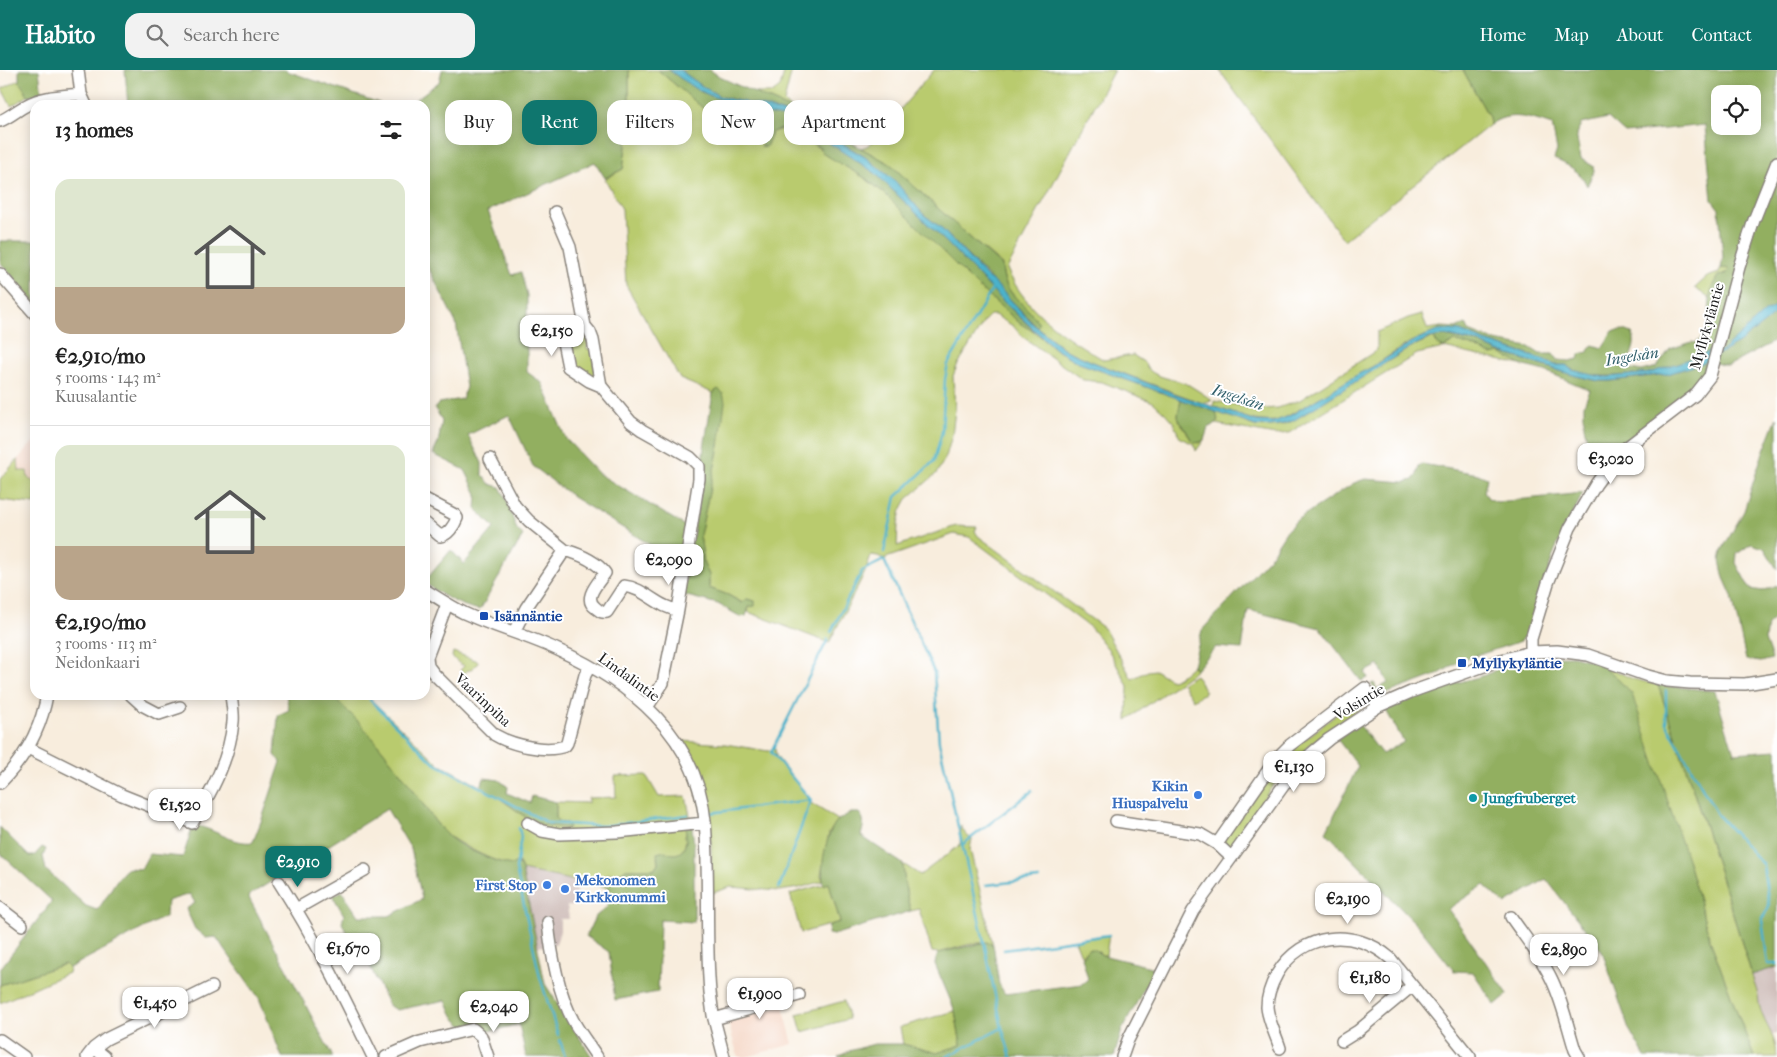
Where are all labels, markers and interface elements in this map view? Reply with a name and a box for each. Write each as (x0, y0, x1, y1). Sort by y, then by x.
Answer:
search box (125, 13, 475, 58)
text: Habito (25, 21, 95, 49)
icon: search (143, 21, 171, 49)
text: Search here (183, 24, 280, 46)
text: Home (1479, 25, 1526, 46)
text: Map (1554, 25, 1589, 46)
text: About (1617, 25, 1663, 46)
text: Contact (1691, 25, 1752, 46)
map controls (1711, 85, 1761, 135)
button: locate (1711, 85, 1761, 135)
chip: Buy (445, 100, 512, 145)
chip: Rent (522, 100, 597, 145)
chip: Filters (607, 100, 692, 145)
chip: New (702, 100, 774, 145)
chip: Apartment (784, 100, 904, 145)
icon: filters (377, 116, 405, 144)
text: 13 homes (55, 118, 133, 142)
icon: home (185, 212, 275, 302)
street label: Myllykyläntie (1686, 280, 1728, 372)
pin: €2,150 (511, 314, 593, 357)
text: €2,150 (531, 321, 573, 340)
water label: Ingelsån (1603, 342, 1660, 370)
text: €2,910/mo (55, 344, 145, 368)
text: 5 rooms · 143 m² (55, 368, 160, 387)
water label: Ingelsån (1209, 379, 1266, 414)
text: Kuusalantie (55, 387, 137, 406)
pin: €3,020 (1570, 442, 1652, 485)
text: €3,020 (1588, 449, 1634, 468)
icon: home (185, 477, 275, 567)
pin: €2,090 (628, 544, 710, 586)
text: €2,090 (645, 550, 693, 569)
place label: Isännäntie (494, 607, 563, 625)
text: €2,190/mo (55, 610, 146, 634)
marker: Isännäntie (478, 610, 490, 622)
text: 3 rooms · 113 m² (55, 634, 156, 653)
street label: Lindalintie (595, 649, 664, 706)
text: Neidonkaari (55, 653, 140, 672)
place label: Myllykyläntie (1471, 654, 1562, 672)
marker: Myllykyläntie (1456, 657, 1468, 669)
street label: Vaarinpiha (451, 669, 516, 731)
street label: Volsintie (1329, 680, 1388, 725)
pin: €1,130 (1253, 750, 1335, 793)
text: €1,130 (1274, 757, 1314, 776)
place label: Kikin Hiuspalvelu (1112, 777, 1189, 812)
pin: €1,520 (139, 788, 221, 831)
marker: Kikin Hiuspalvelu (1192, 789, 1204, 801)
place label: Jungfruberget (1481, 789, 1577, 807)
marker: Jungfruberget (1467, 792, 1479, 804)
text: €1,520 (159, 795, 201, 814)
pin: €2,910 (257, 846, 339, 888)
text: €2,910 (276, 852, 320, 871)
place label: Mekonomen Kirkkonummi (574, 871, 666, 906)
place label: First Stop (474, 876, 537, 894)
marker: First Stop (541, 879, 553, 891)
pin: €2,190 (1307, 882, 1389, 925)
marker: Mekonomen Kirkkonummi (559, 883, 571, 895)
text: €2,190 (1326, 889, 1370, 908)
pin: €1,670 (307, 932, 389, 975)
pin: €2,890 (1523, 934, 1605, 976)
text: €1,670 (326, 939, 370, 958)
text: €2,890 (1541, 940, 1587, 959)
pin: €1,180 (1329, 962, 1411, 1004)
text: €1,180 (1349, 968, 1391, 987)
pin: €1,900 (719, 978, 801, 1020)
text: €1,900 (738, 984, 782, 1003)
pin: €1,450 (114, 986, 196, 1029)
pin: €2,040 (453, 990, 535, 1033)
text: €1,450 (133, 993, 177, 1012)
text: €2,040 (470, 997, 518, 1016)

